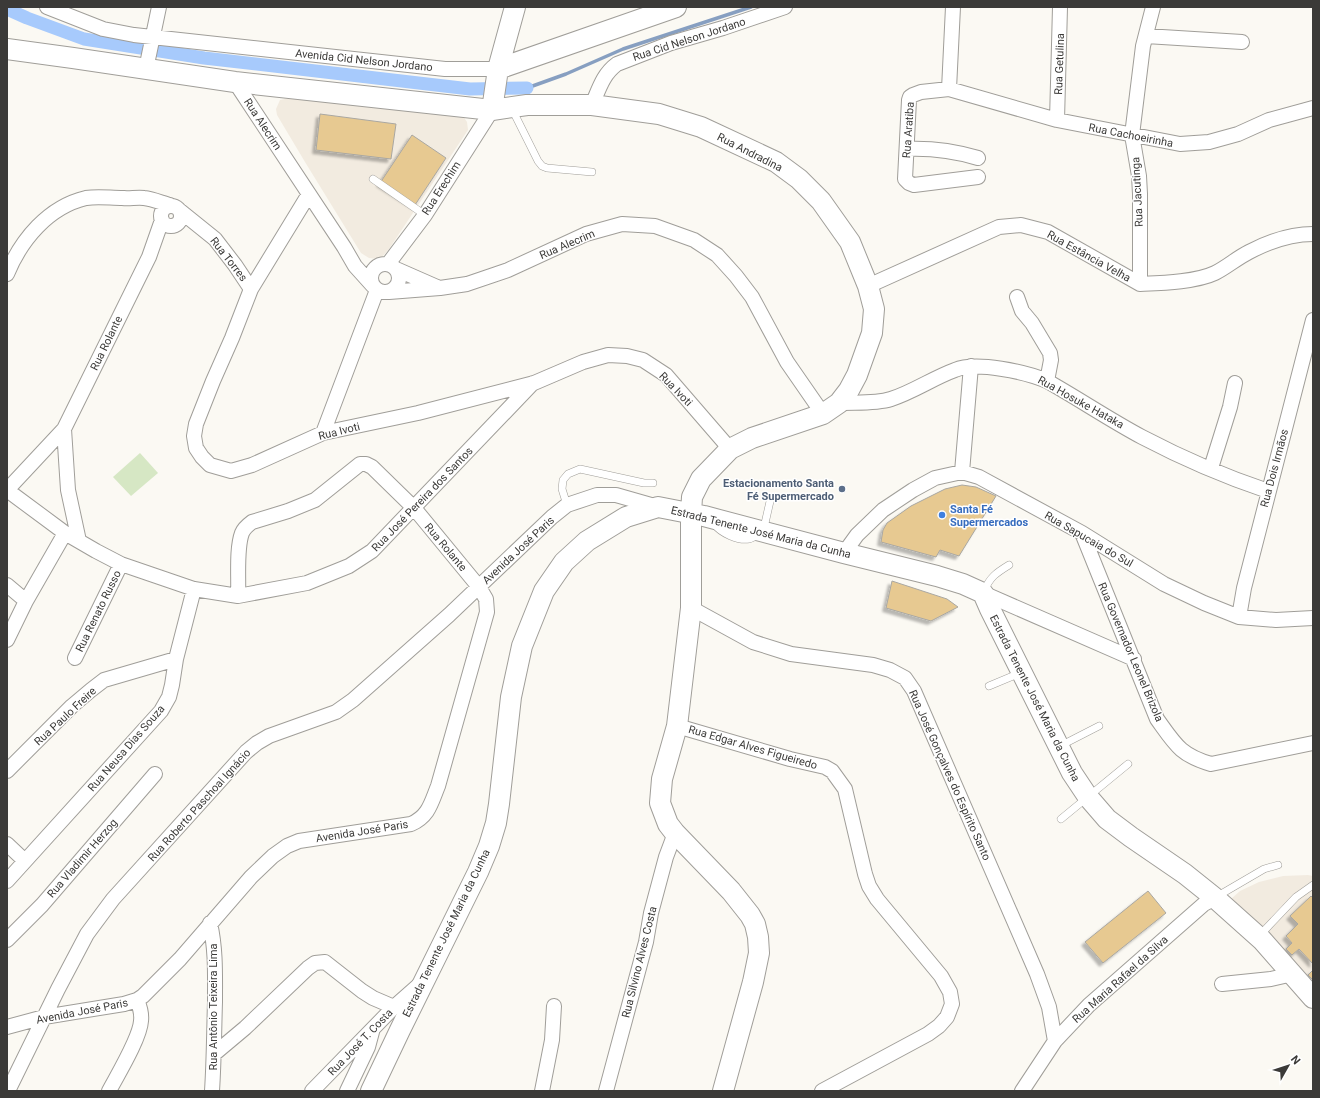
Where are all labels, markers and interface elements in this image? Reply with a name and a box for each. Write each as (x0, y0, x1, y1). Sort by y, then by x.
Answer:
street label: Rua Cid Nelson Jordano (631, 15, 747, 64)
street label: Rua Getulina (1052, 33, 1067, 95)
street label: Avenida Cid Nelson Jordano (295, 47, 433, 74)
street label: Rua Alecrim (241, 96, 284, 153)
street label: Rua Aratiba (900, 101, 917, 159)
street label: Rua Cachoeirinha (1088, 121, 1174, 150)
street label: Rua Andradina (715, 130, 785, 174)
street label: Rua Jacutinga (1129, 157, 1146, 227)
street label: Rua Erechim (419, 159, 464, 218)
street label: Rua Alecrim (537, 227, 597, 262)
street label: Rua Estância Velha (1045, 228, 1133, 285)
street label: Rua Torres (207, 235, 250, 284)
street label: Rua Rolante (88, 314, 125, 372)
street label: Rua Ivoti (656, 370, 695, 409)
street label: Rua Hosuke Hataka (1035, 373, 1126, 432)
street label: Rua Ivoti (317, 420, 361, 443)
street label: Rua Dois Irmãos (1258, 427, 1291, 509)
street label: Rua José Pereira dos Santos (369, 444, 476, 554)
place label: Estacionamento Santa Fé Supermercado (723, 477, 834, 503)
marker: Estacionamento Santa Fé Supermercado (837, 484, 847, 494)
place label: Santa Fé Supermercados (950, 503, 1029, 529)
street label: Estrada Tenente José Maria da Cunha (669, 504, 852, 561)
street label: Rua Sapucaia do Sul (1042, 509, 1135, 570)
marker: Santa Fé Supermercados (937, 510, 947, 520)
street label: Avenida José Paris (480, 514, 557, 587)
street label: Rua Rolante (422, 521, 470, 574)
street label: Rua Renato Russo (73, 568, 124, 654)
street label: Rua Governador Leonel Brizola (1095, 581, 1166, 724)
street label: Estrada Tenente José Maria da Cunha (987, 613, 1082, 784)
street label: Rua Paulo Freire (32, 684, 99, 748)
street label: Rua José Gonçalves do Espírito Santo (906, 688, 993, 862)
street label: Rua Neusa Dias Souza (85, 702, 167, 794)
street label: Rua Edgar Alves Figueiredo (687, 723, 819, 772)
street label: Rua Roberto Paschoal Ignácio (145, 746, 253, 864)
street label: Rua Vladimir Herzog (45, 816, 120, 900)
street label: Avenida José Paris (315, 818, 409, 845)
street label: Estrada Tenente José Maria da Cunha (400, 847, 493, 1019)
street label: Rua Silvino Alves Costa (619, 905, 660, 1019)
street label: Rua Maria Rafael da Silva (1070, 933, 1171, 1026)
street label: Rua Antônio Teixeira Lima (207, 944, 220, 1070)
street label: Avenida José Paris (35, 996, 129, 1027)
street label: Rua José T. Costa (325, 1006, 395, 1078)
north arrow (1268, 1046, 1308, 1086)
text: N (1288, 1053, 1303, 1067)

